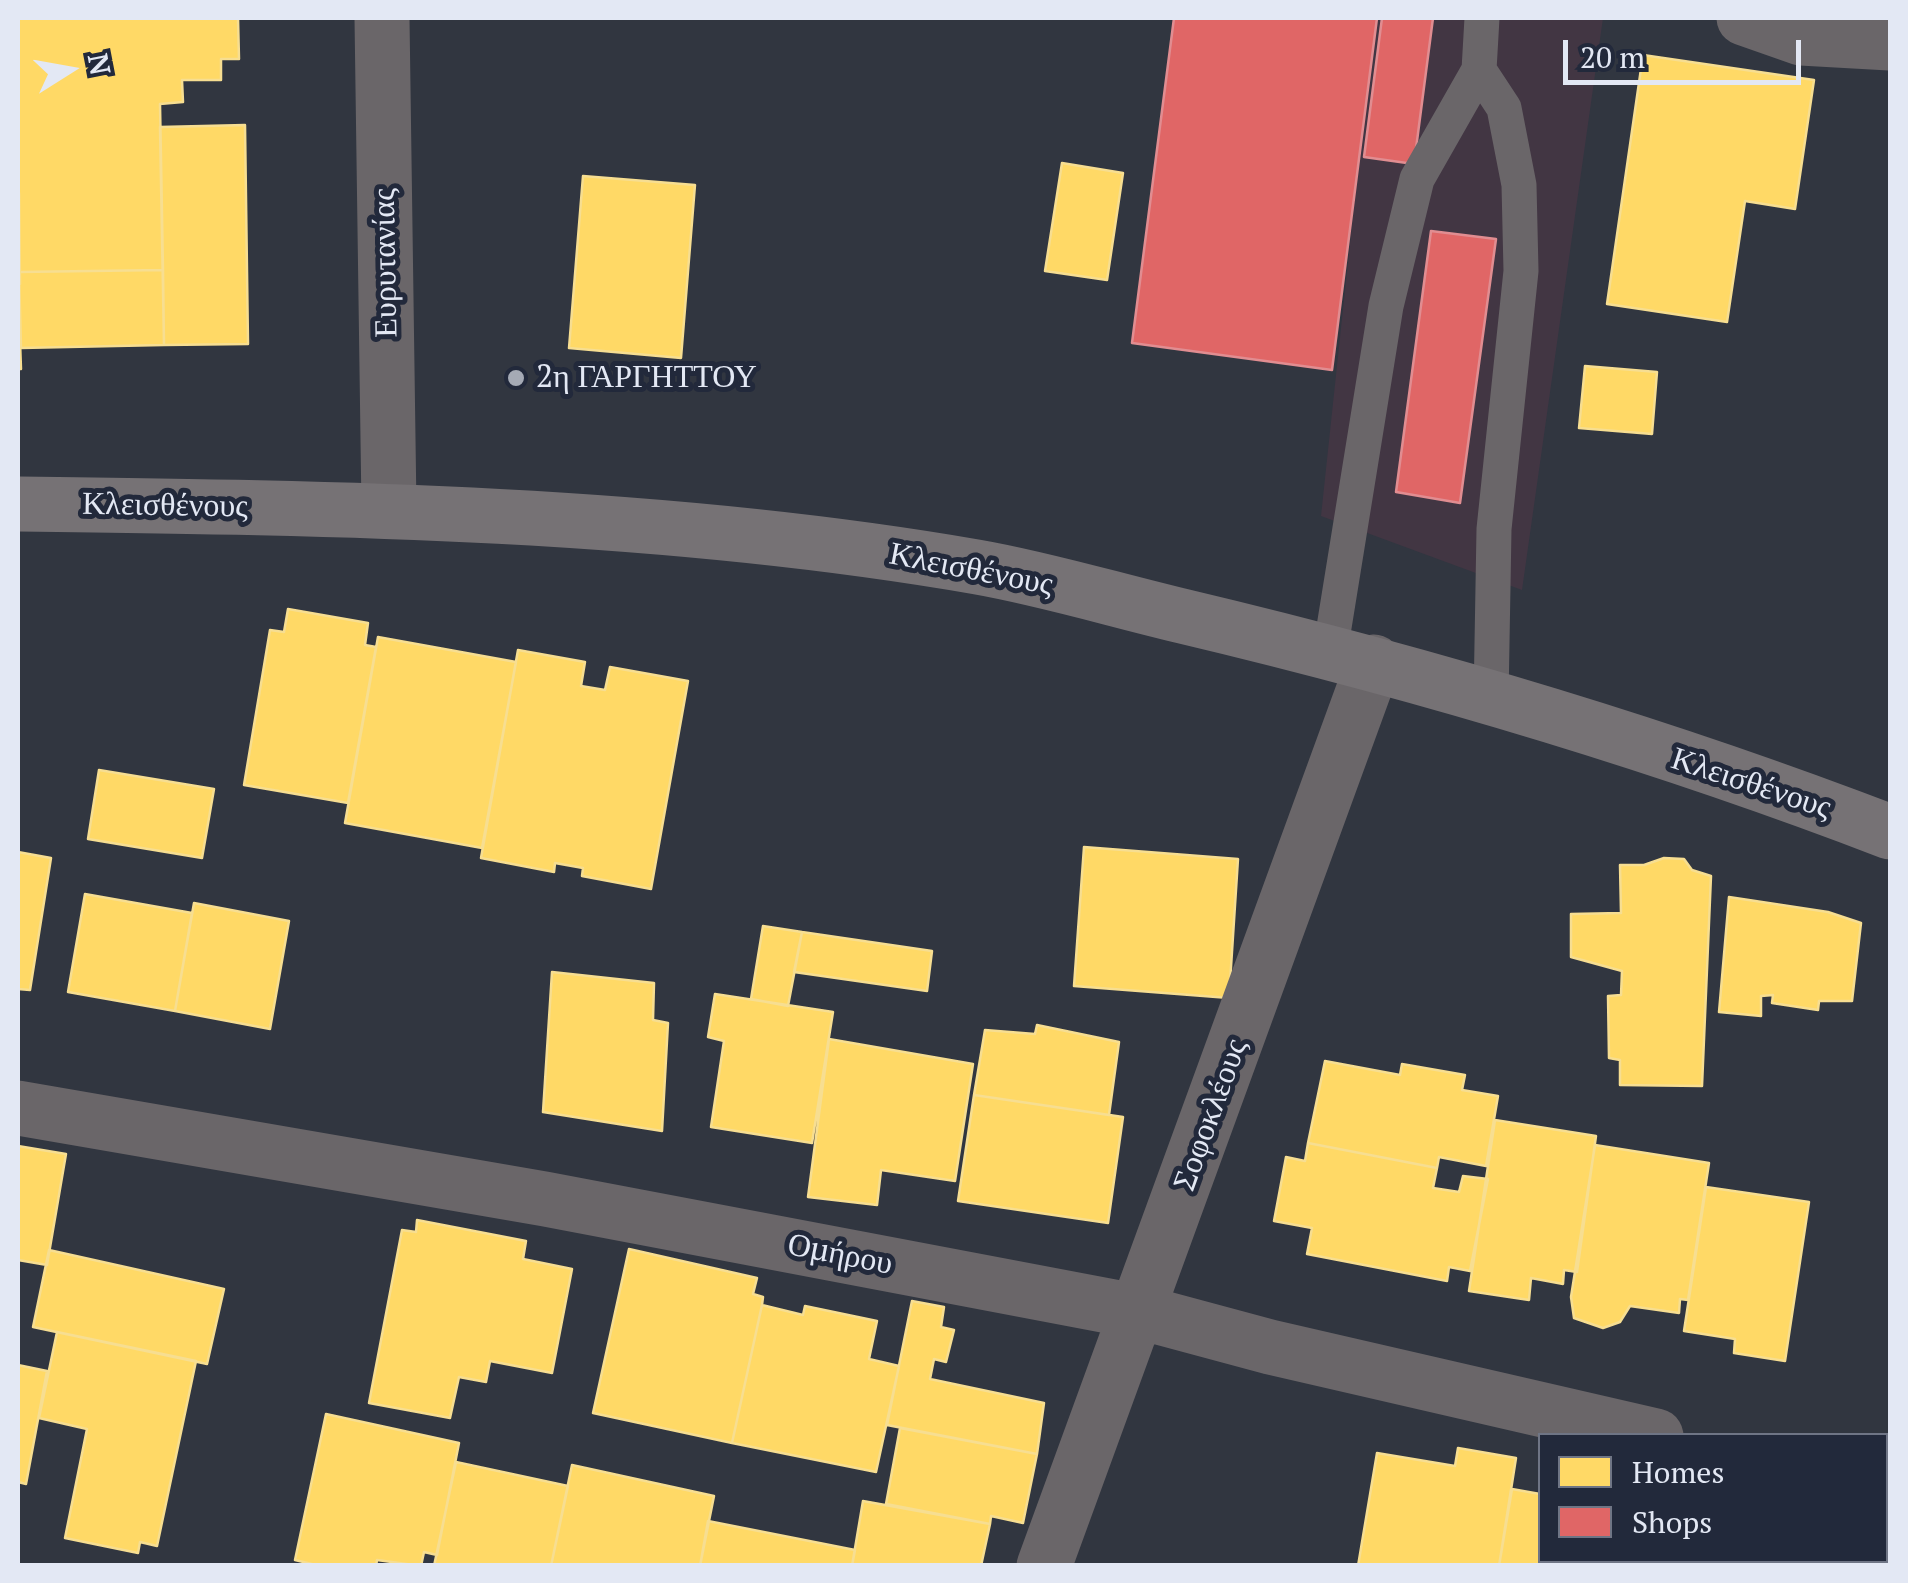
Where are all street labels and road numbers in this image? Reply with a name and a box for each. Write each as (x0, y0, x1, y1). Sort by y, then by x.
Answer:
street label: Ευρυτανίας (365, 188, 407, 338)
street label: Κλεισθένους (82, 485, 248, 527)
street label: Κλεισθένους (886, 535, 1056, 605)
street label: Κλεισθένους (1666, 740, 1836, 828)
street label: Σοφοκλέους (1166, 1034, 1256, 1196)
street label: Ομήρου (784, 1226, 896, 1284)

